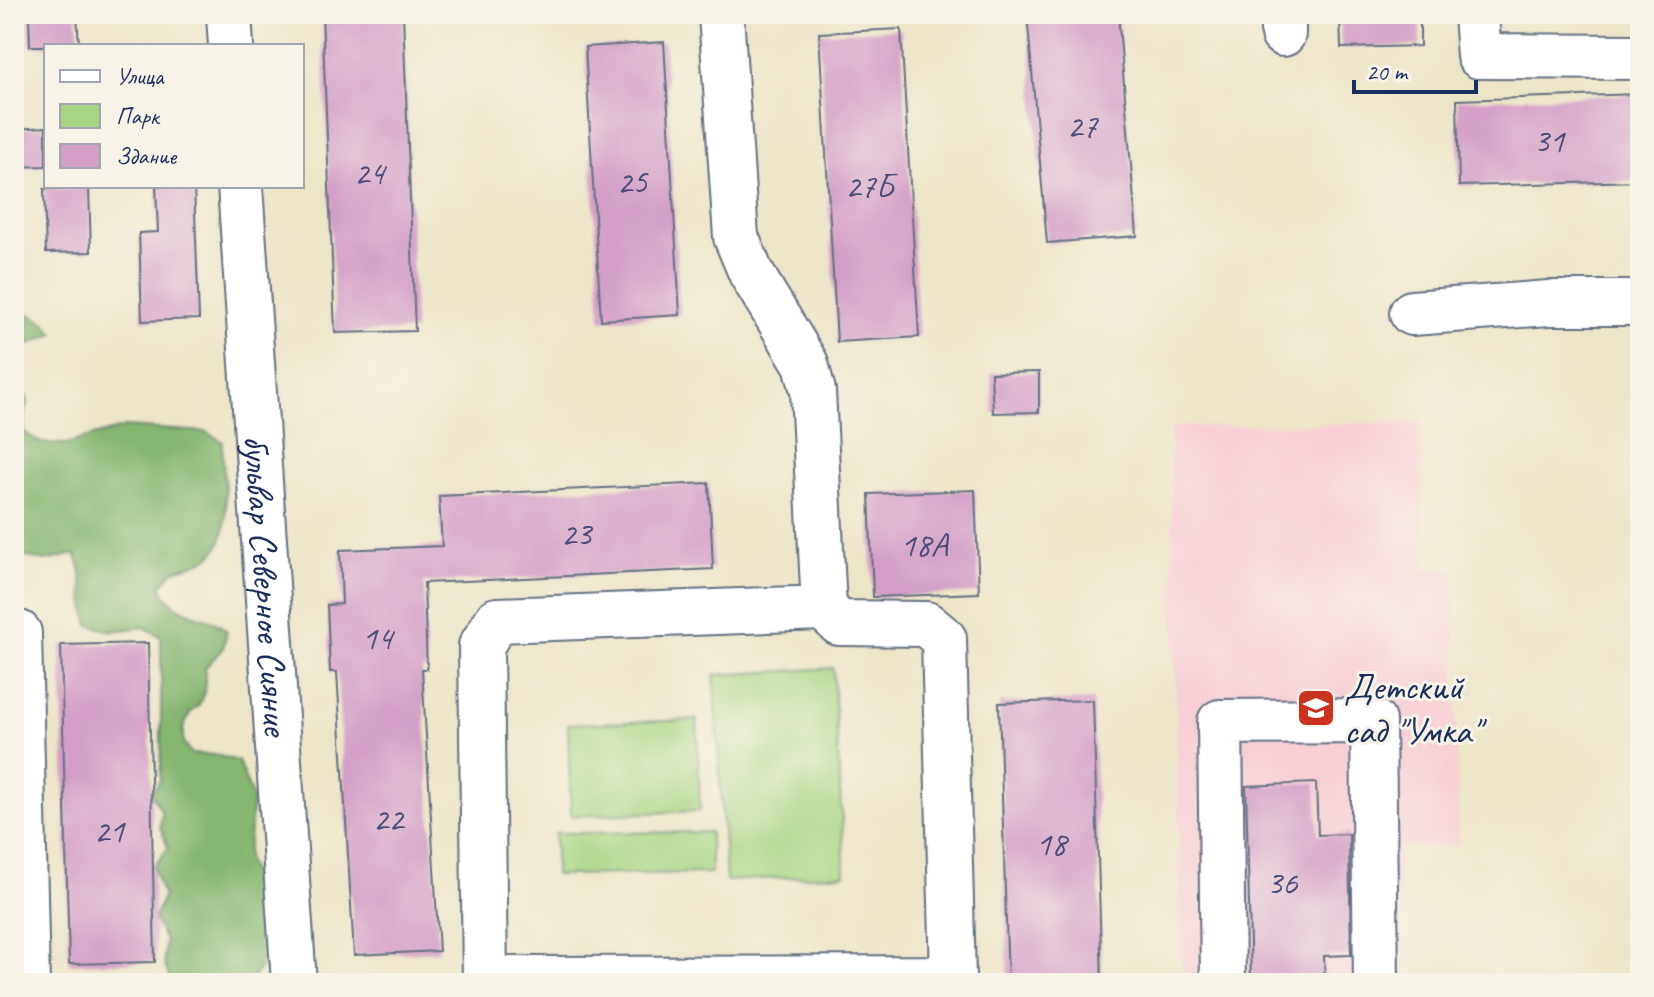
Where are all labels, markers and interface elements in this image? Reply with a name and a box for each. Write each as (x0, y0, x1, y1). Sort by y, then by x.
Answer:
legend (44, 44, 304, 188)
scale bar (1354, 44, 1476, 94)
text: 20 m (1366, 57, 1409, 87)
text: Улица (116, 61, 165, 91)
text: Парк (116, 101, 161, 131)
house number: 27 (1067, 104, 1099, 147)
house number: 31 (1534, 119, 1566, 162)
text: Здание (116, 141, 178, 171)
house number: 24 (354, 151, 388, 194)
house number: 25 (617, 160, 649, 203)
house number: 27Б (845, 164, 899, 207)
street label: бульвар Северное Сияние (233, 433, 301, 739)
house number: 23 (561, 512, 594, 555)
house number: 18А (900, 523, 950, 566)
house number: 14 (362, 616, 396, 659)
place label: Детский сад "Умка" (1344, 663, 1487, 754)
school or university icon: Детский сад "Умка" (1295, 687, 1337, 729)
house number: 22 (373, 797, 406, 840)
house number: 21 (94, 809, 126, 852)
house number: 18 (1036, 822, 1070, 865)
house number: 36 (1267, 861, 1299, 904)

